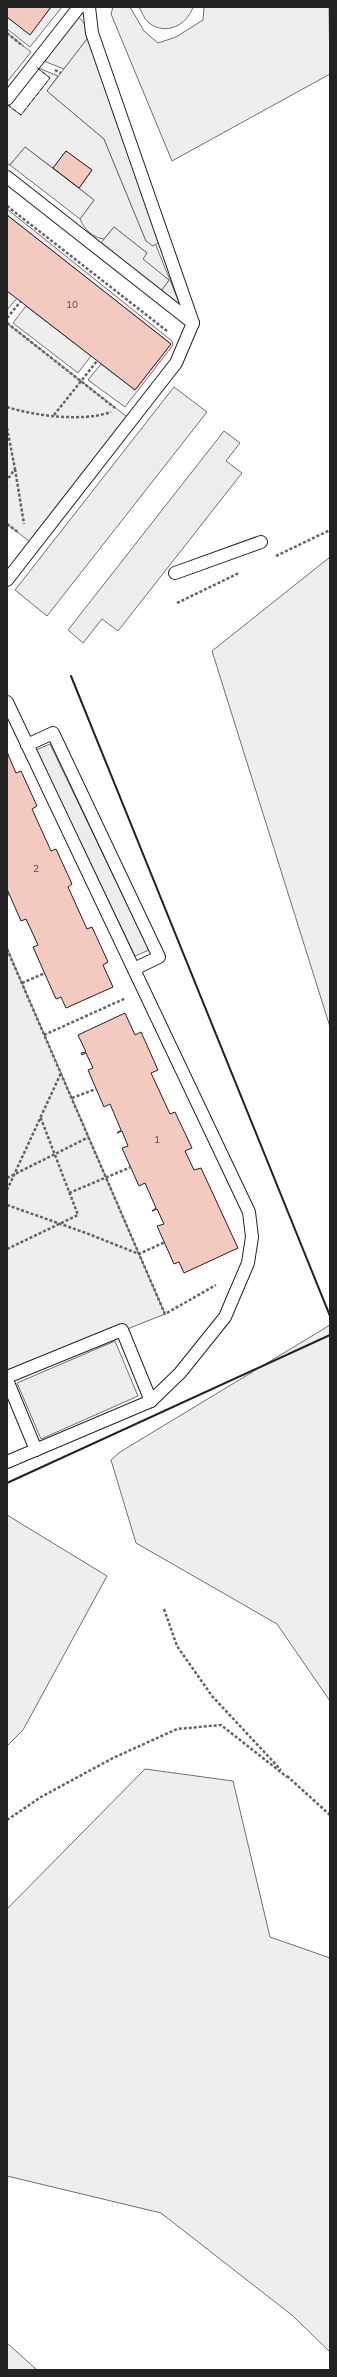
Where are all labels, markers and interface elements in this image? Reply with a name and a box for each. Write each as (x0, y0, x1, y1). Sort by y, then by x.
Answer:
house number: 10 (66, 298, 78, 311)
house number: 2 (33, 862, 39, 875)
house number: 1 (154, 1133, 160, 1146)

